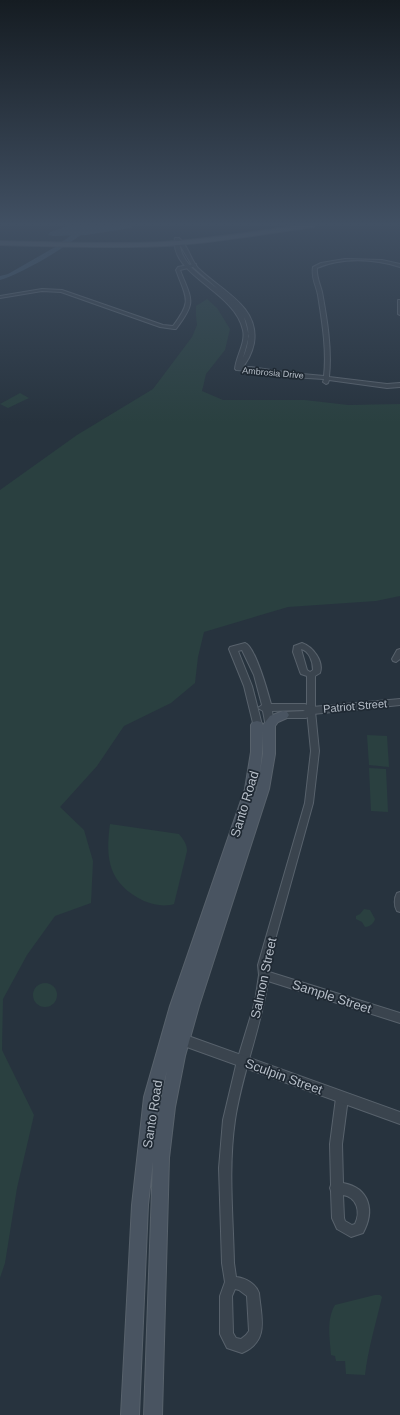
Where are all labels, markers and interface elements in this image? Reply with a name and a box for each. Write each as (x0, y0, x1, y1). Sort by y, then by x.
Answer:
street label: Ambrosia Drive (242, 365, 304, 381)
street label: Patriot Street (322, 697, 388, 715)
street label: Santo Road (227, 769, 262, 839)
street label: Salmon Street (248, 936, 279, 1020)
street label: Sample Street (290, 977, 374, 1016)
street label: Sculpin Street (243, 1056, 325, 1097)
street label: Santo Road (140, 1079, 165, 1149)

